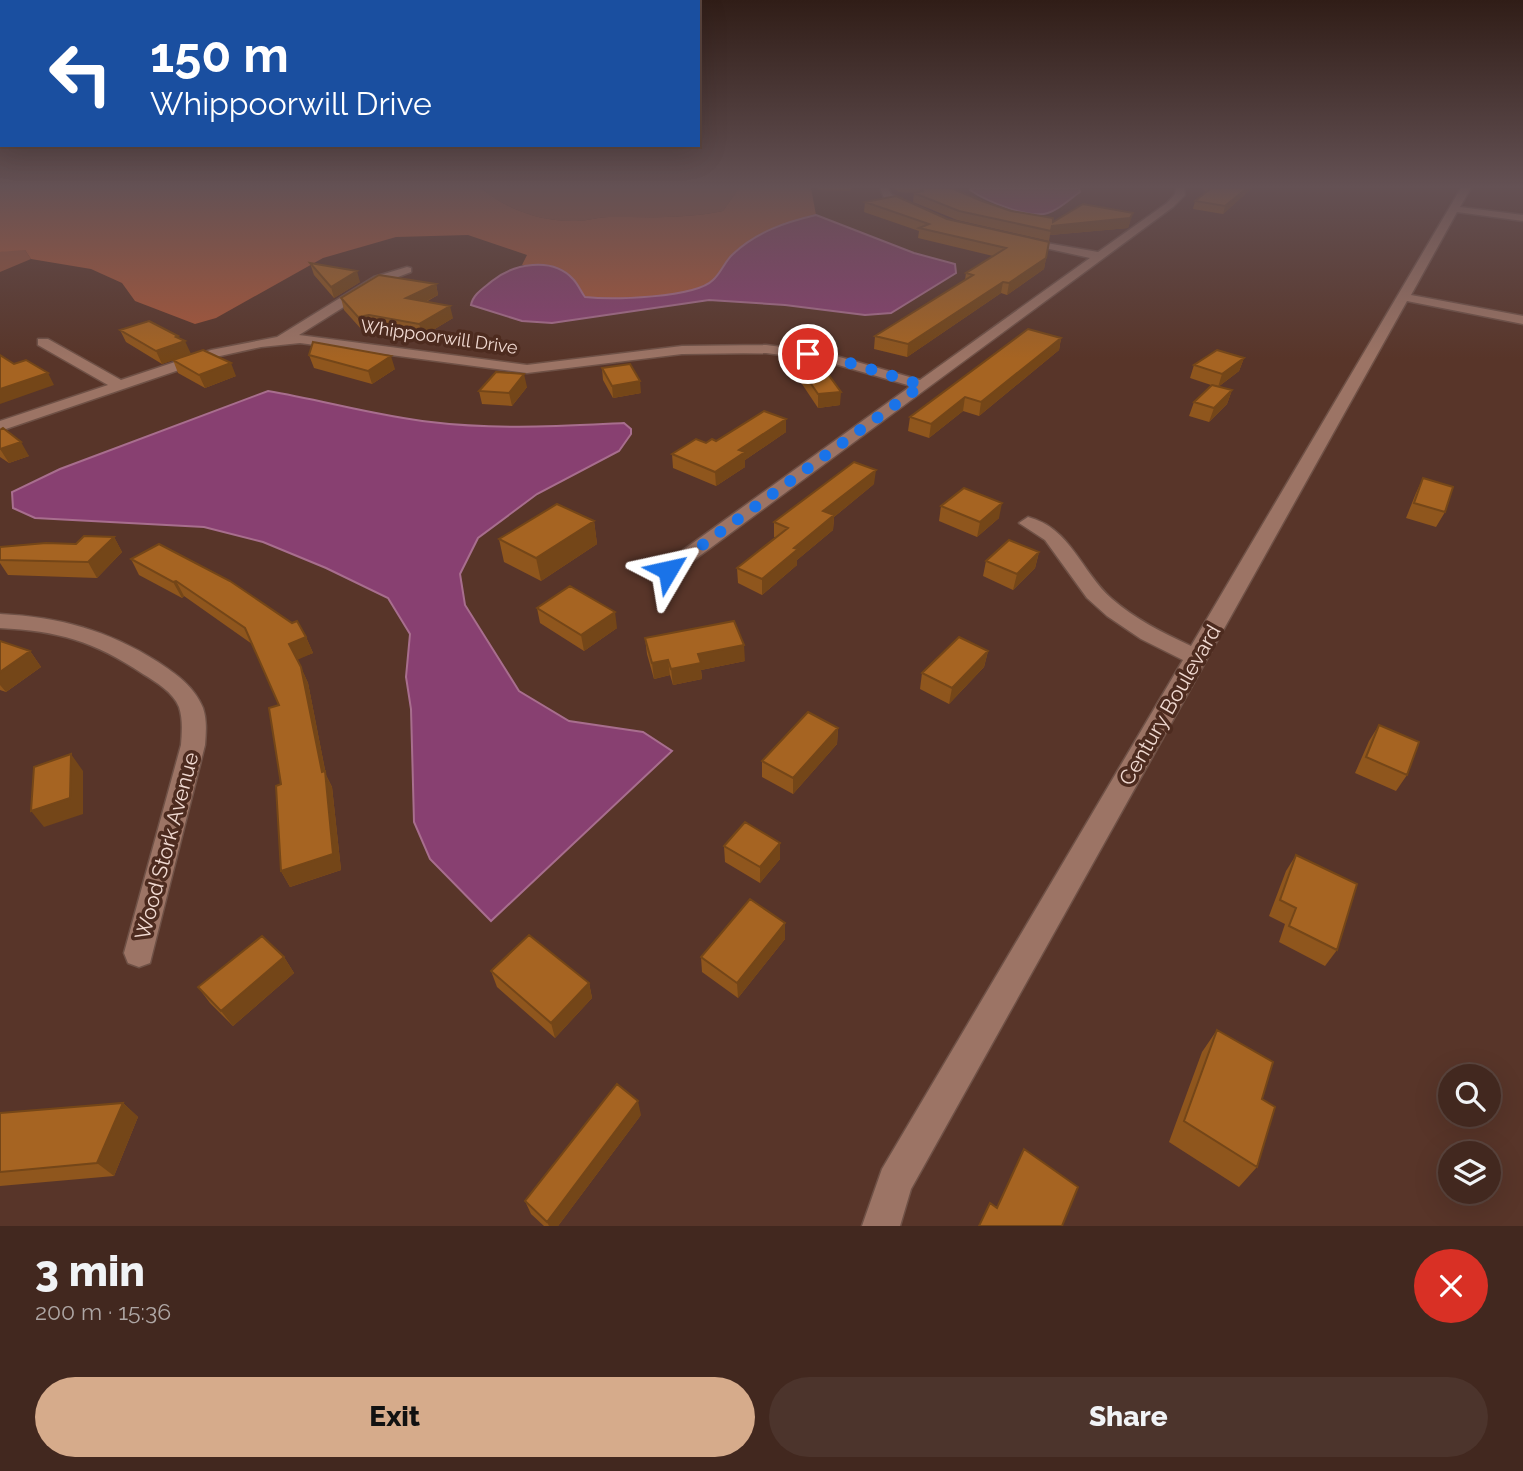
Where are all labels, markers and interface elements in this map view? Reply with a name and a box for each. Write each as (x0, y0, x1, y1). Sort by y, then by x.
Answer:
text: 150 m (150, 26, 289, 83)
icon: left (35, 28, 126, 119)
text: Whippoorwill Drive (150, 85, 432, 122)
street label: Whippoorwill Drive (359, 315, 519, 358)
pin (778, 324, 838, 384)
icon: arrive (789, 335, 827, 373)
position arrow (631, 533, 705, 607)
street label: Century Boulevard (1113, 620, 1226, 789)
street label: Wood Stork Avenue (129, 750, 204, 942)
map controls (1438, 1064, 1501, 1204)
button: search (1438, 1064, 1501, 1127)
button: layers (1438, 1141, 1501, 1204)
text: 3 min (35, 1247, 145, 1296)
button: close (1414, 1249, 1488, 1323)
text: 200 m · 15:36 (35, 1298, 171, 1325)
button: Exit (35, 1377, 755, 1457)
button: Share (769, 1377, 1488, 1457)

